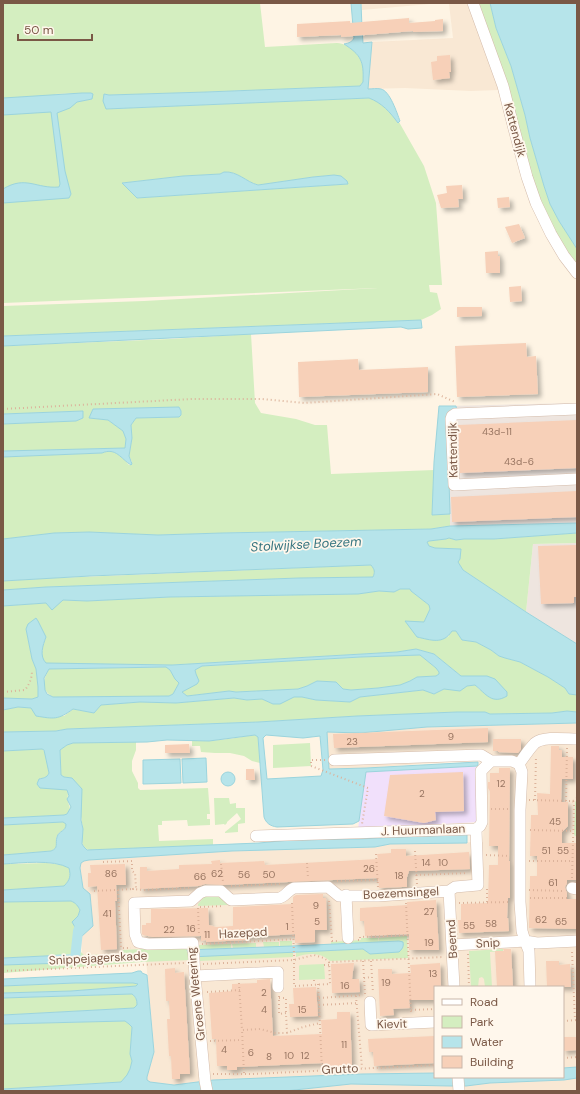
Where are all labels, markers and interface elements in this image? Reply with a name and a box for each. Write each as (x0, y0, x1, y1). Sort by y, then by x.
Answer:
scale bar (18, 16, 92, 42)
text: 50 m (24, 22, 53, 38)
street label: Kattendijk (500, 101, 530, 159)
street label: Kattendijk (445, 422, 461, 478)
house number: 43d-11 (482, 425, 512, 438)
house number: 43d-6 (504, 455, 534, 468)
water label: Stolwijkse Boezem (250, 533, 362, 555)
house number: 9 (448, 730, 454, 743)
house number: 23 (346, 735, 358, 748)
house number: 12 (497, 777, 506, 790)
house number: 2 (419, 787, 425, 800)
house number: 45 (549, 815, 561, 828)
street label: J. Huurmanlaan (381, 821, 466, 839)
house number: 51 (541, 844, 551, 857)
house number: 55 (557, 844, 569, 857)
house number: 14 (421, 856, 431, 869)
house number: 10 (438, 856, 448, 869)
house number: 26 (363, 862, 375, 875)
house number: 86 (105, 867, 117, 880)
house number: 62 (211, 867, 223, 880)
house number: 56 (238, 868, 250, 881)
house number: 50 (263, 868, 276, 881)
house number: 18 (394, 869, 404, 882)
house number: 66 (194, 870, 206, 883)
house number: 61 (548, 876, 558, 889)
street label: Boezemsingel (363, 883, 439, 903)
house number: 9 (313, 899, 319, 912)
house number: 27 (424, 905, 434, 918)
house number: 41 (102, 907, 112, 920)
house number: 62 (535, 913, 547, 926)
house number: 5 (314, 915, 320, 928)
house number: 65 (555, 915, 567, 928)
house number: 58 (485, 917, 497, 930)
street label: Beemd (443, 919, 461, 959)
house number: 55 (463, 919, 475, 932)
house number: 1 (285, 920, 289, 933)
house number: 16 (186, 922, 196, 935)
house number: 22 (163, 923, 175, 936)
street label: Hazepad (218, 924, 268, 942)
house number: 11 (204, 928, 210, 941)
street label: Snip (475, 934, 501, 952)
house number: 19 (424, 936, 434, 949)
street label: Groene Wetering (183, 946, 209, 1042)
street label: Snippejagerskade (48, 947, 148, 969)
house number: 13 (428, 967, 438, 980)
house number: 19 (381, 976, 391, 989)
house number: 16 (340, 979, 350, 992)
house number: 2 (261, 986, 267, 999)
legend (434, 986, 564, 1078)
text: Road (470, 994, 498, 1010)
house number: 4 (261, 1003, 267, 1016)
house number: 15 (297, 1003, 307, 1016)
text: Park (470, 1014, 494, 1030)
street label: Kievit (377, 1015, 408, 1033)
text: Water (470, 1034, 504, 1050)
house number: 11 (341, 1038, 347, 1051)
house number: 4 (221, 1043, 227, 1056)
house number: 6 (248, 1046, 254, 1059)
house number: 10 (284, 1049, 294, 1062)
house number: 12 (301, 1049, 310, 1062)
house number: 8 (266, 1050, 272, 1063)
text: Building (470, 1054, 514, 1070)
street label: Grutto (321, 1060, 359, 1078)

